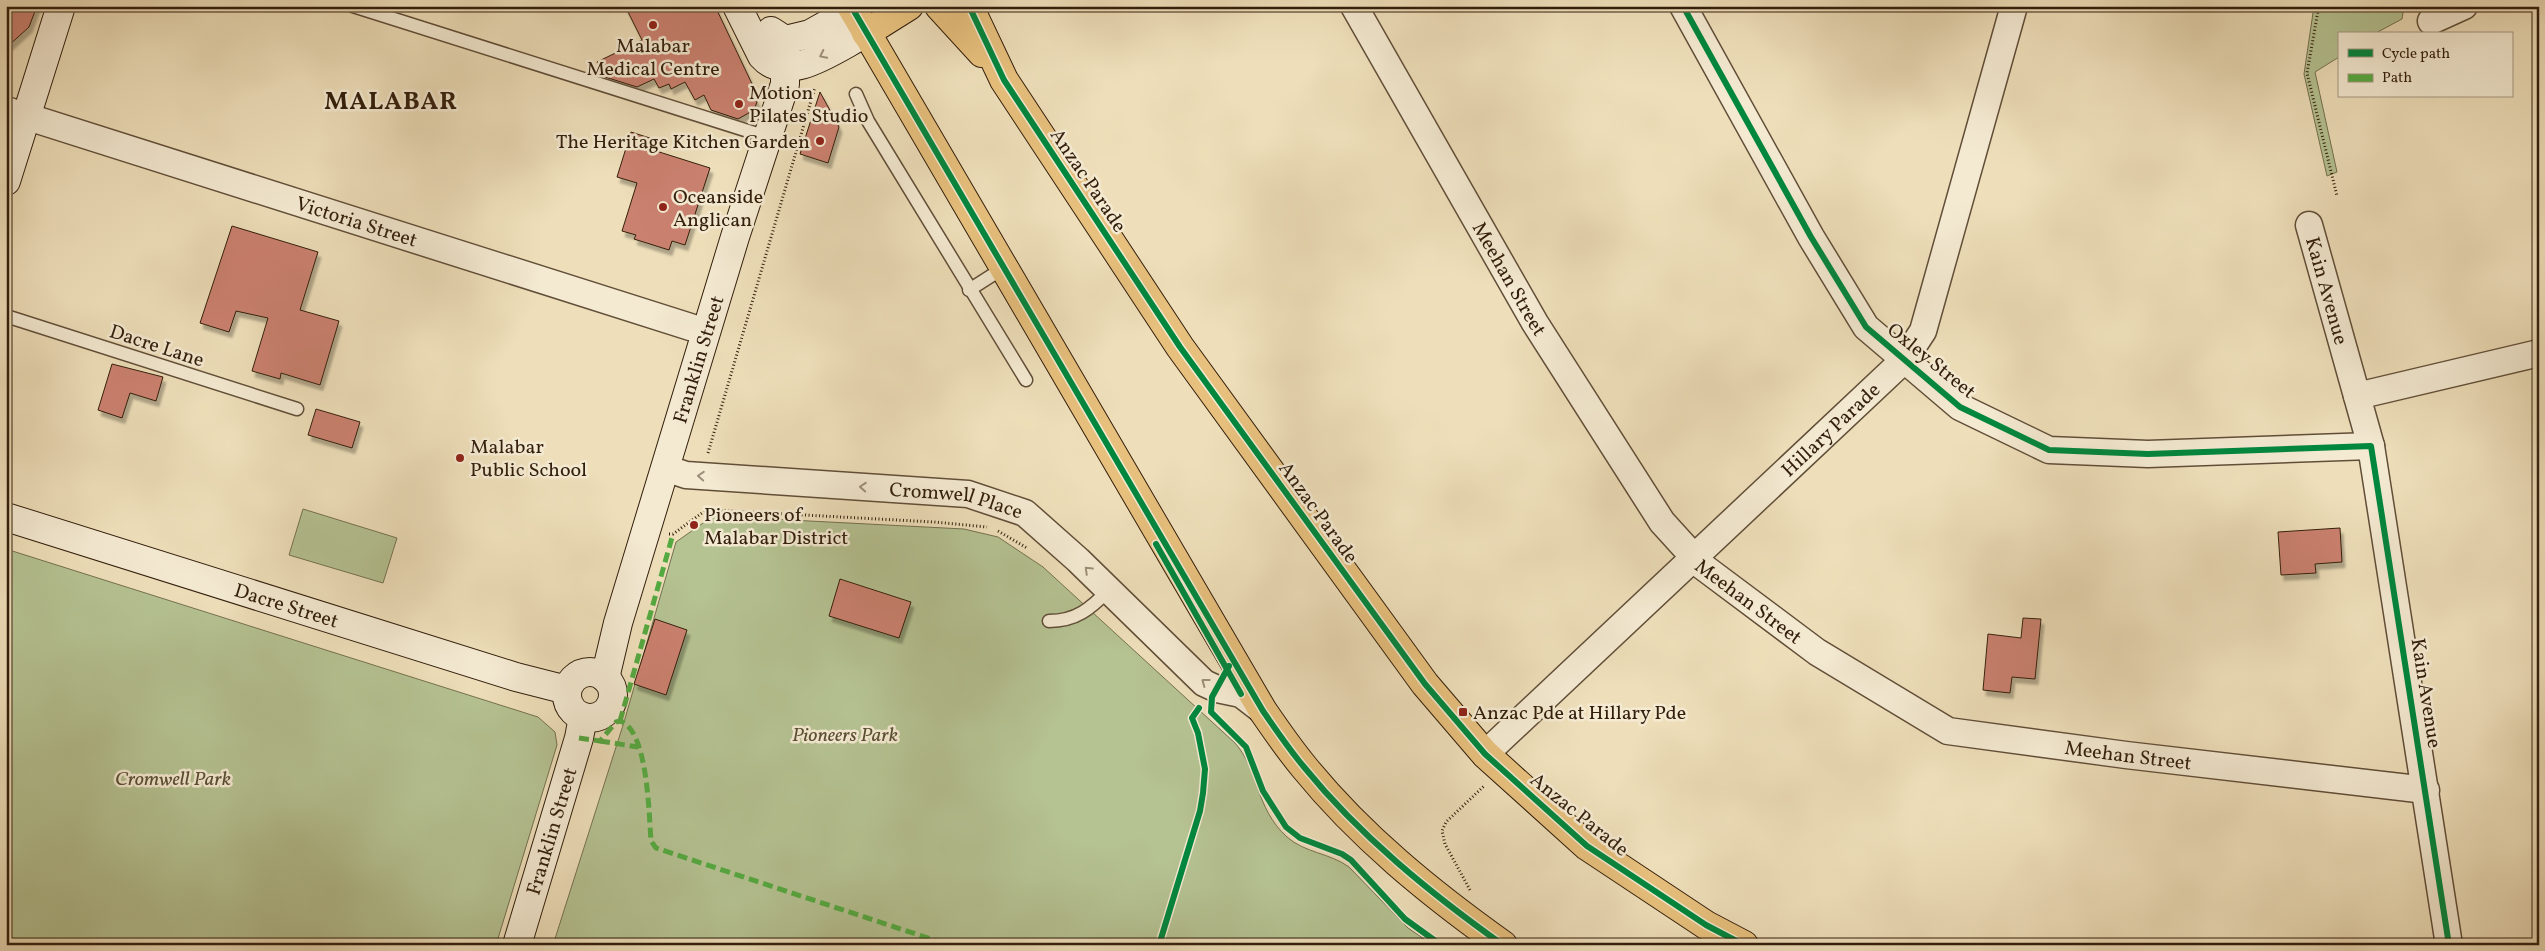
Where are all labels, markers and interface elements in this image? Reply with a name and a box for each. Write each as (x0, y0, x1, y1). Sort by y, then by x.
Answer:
marker: Malabar Medical Centre (647, 19, 659, 31)
legend (2338, 32, 2512, 98)
place label: Malabar Medical Centre (586, 33, 720, 84)
text: Cycle path (2382, 44, 2450, 65)
one-way arrow (819, 49, 828, 59)
text: Path (2382, 68, 2412, 89)
place label: Motion Pilates Studio (749, 80, 868, 131)
district label: MALABAR (324, 85, 458, 120)
marker: Motion Pilates Studio (733, 98, 745, 110)
street label: Anzac Parade (1042, 124, 1132, 239)
place label: The Heritage Kitchen Garden (556, 129, 810, 157)
marker: The Heritage Kitchen Garden (814, 135, 826, 147)
place label: Oceanside Anglican (673, 184, 763, 235)
street label: Victoria Street (292, 191, 420, 256)
marker: Oceanside Anglican (657, 201, 669, 213)
street label: Meehan Street (1464, 217, 1552, 342)
street label: Kain Avenue (2297, 234, 2354, 348)
street label: Franklin Street (667, 293, 732, 427)
street label: Oxley Street (1880, 317, 1981, 406)
street label: Dacre Lane (105, 318, 207, 375)
street label: Hillary Parade (1776, 377, 1887, 484)
place label: Malabar Public School (470, 434, 587, 485)
marker: Malabar Public School (454, 452, 466, 464)
street label: Anzac Parade (1271, 457, 1364, 570)
one-way arrow (697, 471, 705, 482)
street label: Cromwell Place (888, 477, 1026, 527)
one-way arrow (859, 482, 867, 493)
place label: Pioneers of Malabar District (704, 502, 848, 553)
marker: Pioneers of Malabar District (688, 519, 700, 531)
street label: Meehan Street (1688, 553, 1807, 652)
one-way arrow (1085, 567, 1094, 576)
street label: Dacre Street (230, 577, 342, 636)
street label: Kain Avenue (2403, 636, 2448, 750)
one-way arrow (1201, 679, 1211, 688)
place label: Anzac Pde at Hillary Pde (1473, 700, 1686, 728)
marker: Anzac Pde at Hillary Pde (1457, 706, 1469, 718)
park label: Pioneers Park (792, 722, 898, 750)
street label: Meehan Street (2063, 735, 2193, 779)
street label: Franklin Street (521, 764, 585, 899)
park label: Cromwell Park (115, 766, 231, 794)
street label: Anzac Parade (1523, 767, 1634, 864)

